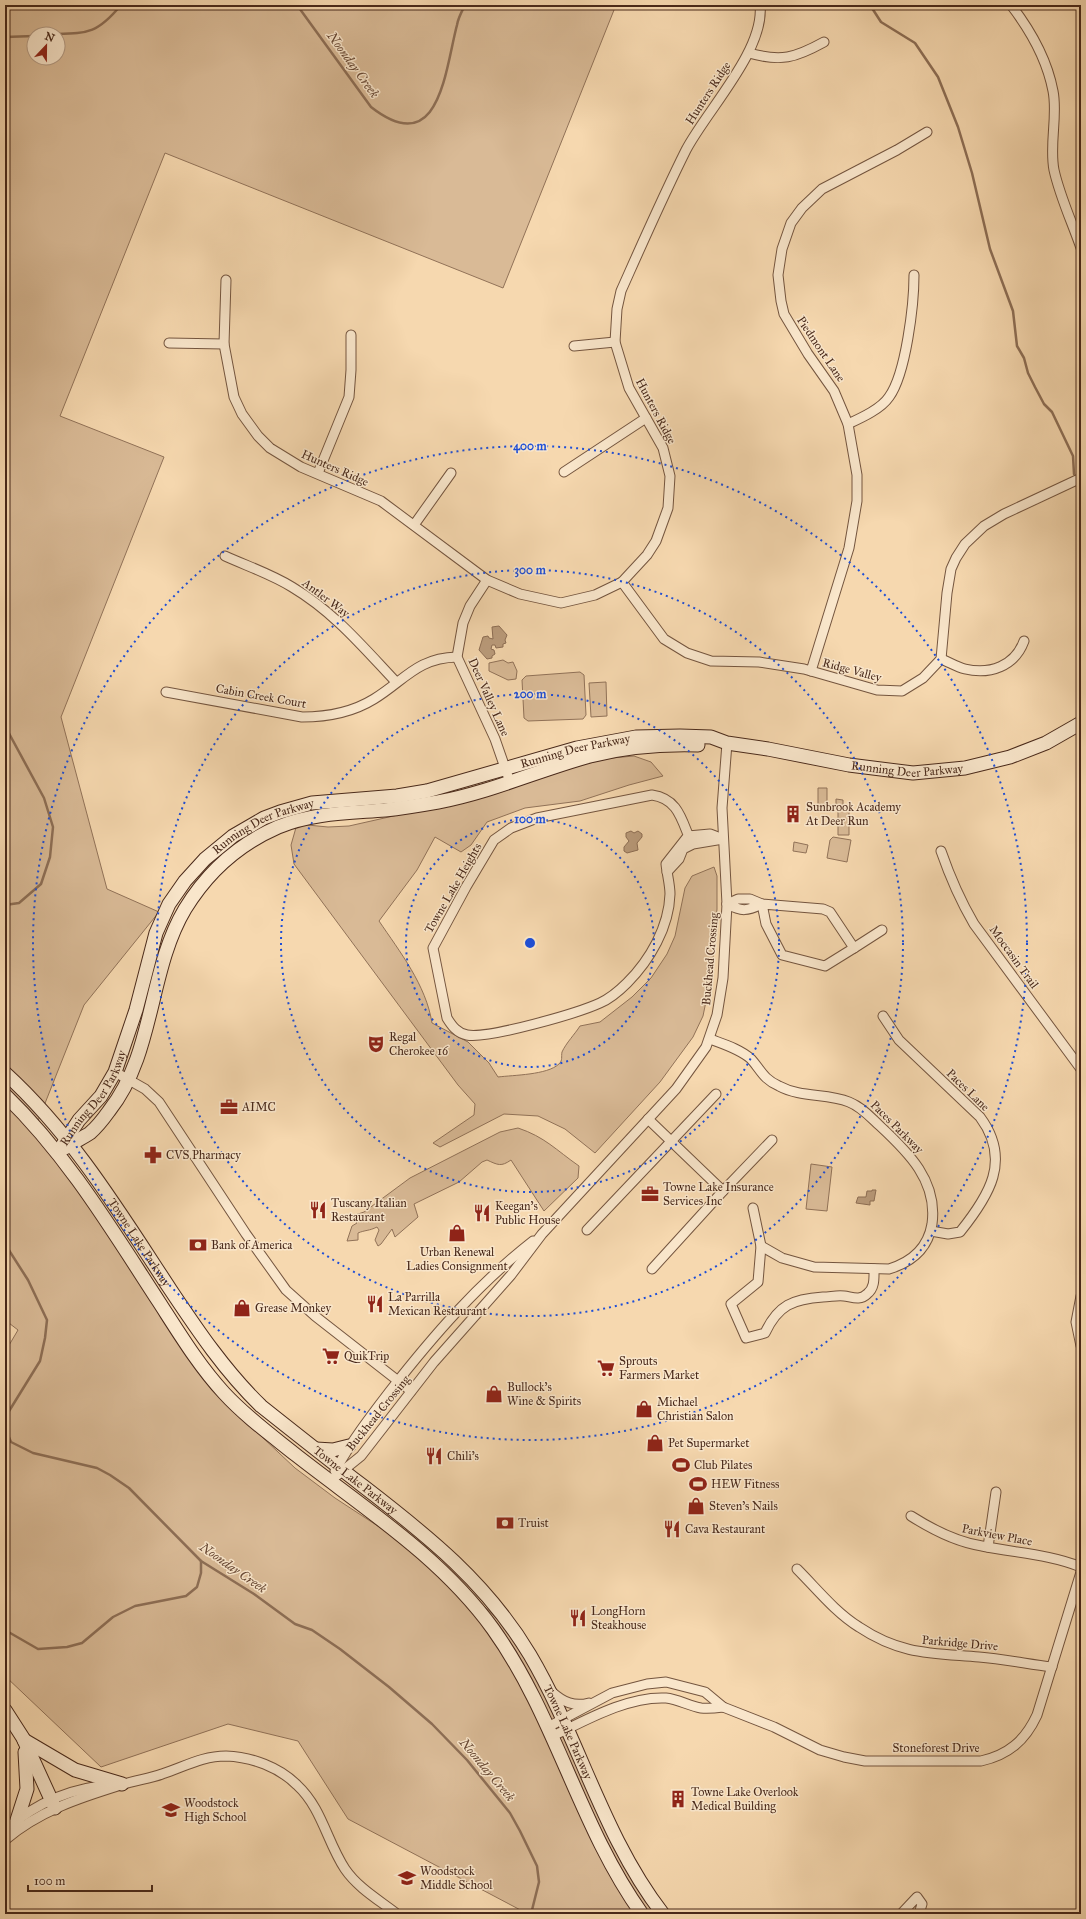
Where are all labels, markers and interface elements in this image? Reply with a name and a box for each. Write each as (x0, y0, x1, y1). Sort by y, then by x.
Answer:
north arrow (26, 26, 66, 66)
water label: Noonday Creek (323, 28, 382, 101)
text: N (43, 29, 57, 45)
street label: Hunters Ridge (682, 59, 734, 128)
street label: Piedmont Lane (794, 314, 848, 384)
street label: Hunters Ridge (632, 376, 679, 447)
text: 400 m (513, 439, 548, 454)
street label: Hunters Ridge (299, 447, 371, 490)
text: 300 m (514, 563, 547, 578)
street label: Antler Way (299, 575, 353, 620)
street label: Ridge Valley (821, 655, 883, 686)
street label: Deer Valley Lane (466, 656, 512, 738)
street label: Cabin Creek Court (215, 681, 308, 711)
text: 200 m (514, 687, 547, 701)
street label: Running Deer Parkway (519, 731, 632, 771)
street label: Running Deer Parkway (850, 758, 964, 780)
street label: Running Deer Parkway (210, 796, 316, 857)
place label: Sunbrook Academy At Deer Run (805, 800, 901, 828)
building icon: Sunbrook Academy At Deer Run (783, 804, 803, 824)
text: 100 m (514, 812, 547, 826)
street label: Towne Lake Heights (422, 840, 485, 936)
street label: Buckhead Crossing (699, 912, 722, 1006)
street label: Moccasin Trail (986, 923, 1042, 992)
centre of rings (523, 936, 537, 950)
place label: Regal Cherokee 16 (389, 1030, 449, 1058)
theatre icon: Regal Cherokee 16 (366, 1034, 386, 1054)
street label: Running Deer Parkway (57, 1048, 129, 1148)
street label: Paces Lane (944, 1066, 992, 1114)
office icon: AIMC (219, 1097, 239, 1117)
street label: Paces Parkway (868, 1098, 927, 1157)
place label: AIMC (241, 1100, 276, 1114)
pharmacy icon: CVS Pharmacy (143, 1145, 163, 1165)
place label: CVS Pharmacy (166, 1148, 241, 1162)
place label: Towne Lake Insurance Services Inc (663, 1180, 774, 1208)
office icon: Towne Lake Insurance Services Inc (640, 1184, 660, 1204)
street label: Towne Lake Parkway (105, 1196, 174, 1289)
place label: Tuscany Italian Restaurant (331, 1196, 407, 1224)
place label: Keegan's Public House (495, 1199, 560, 1227)
restaurant icon: Tuscany Italian Restaurant (308, 1200, 328, 1220)
restaurant icon: Keegan's Public House (472, 1203, 492, 1223)
shop icon: Urban Renewal Ladies Consignment (447, 1223, 467, 1243)
bank icon: Bank of America (188, 1235, 208, 1255)
place label: Bank of America (211, 1238, 293, 1252)
place label: Urban Renewal Ladies Consignment (406, 1245, 508, 1274)
place label: La Parrilla Mexican Restaurant (388, 1290, 487, 1318)
restaurant icon: La Parrilla Mexican Restaurant (365, 1294, 385, 1314)
shop icon: Grease Monkey (232, 1298, 252, 1318)
place label: Grease Monkey (255, 1301, 331, 1315)
supermarket icon: QuikTrip (321, 1346, 341, 1366)
place label: QuikTrip (344, 1349, 389, 1363)
place label: Sprouts Farmers Market (619, 1354, 700, 1382)
supermarket icon: Sprouts Farmers Market (596, 1358, 616, 1378)
street label: Buckhead Crossing (343, 1372, 414, 1454)
place label: Bullock's Wine & Spirits (507, 1380, 581, 1408)
shop icon: Bullock's Wine & Spirits (484, 1384, 504, 1404)
place label: Michael Christian Salon (657, 1395, 734, 1423)
shop icon: Michael Christian Salon (634, 1399, 654, 1419)
shop icon: Pet Supermarket (645, 1433, 665, 1453)
place label: Pet Supermarket (668, 1436, 750, 1450)
street label: Towne Lake Parkway (311, 1443, 401, 1517)
restaurant icon: Chili's (424, 1446, 444, 1466)
place label: Chili's (447, 1449, 479, 1463)
sports icon: Club Pilates (671, 1455, 691, 1475)
place label: Club Pilates (694, 1458, 752, 1472)
sports icon: HEW Fitness (688, 1474, 708, 1494)
place label: HEW Fitness (711, 1477, 779, 1491)
shop icon: Steven's Nails (686, 1496, 706, 1516)
place label: Steven's Nails (709, 1499, 778, 1513)
bank icon: Truist (495, 1513, 515, 1533)
place label: Truist (518, 1516, 550, 1530)
restaurant icon: Cava Restaurant (662, 1519, 682, 1539)
street label: Parkview Place (961, 1521, 1033, 1549)
place label: Cava Restaurant (685, 1522, 766, 1536)
water label: Noonday Creek (196, 1539, 270, 1597)
place label: LongHorn Steakhouse (591, 1604, 646, 1632)
restaurant icon: LongHorn Steakhouse (568, 1608, 588, 1628)
street label: Parkridge Drive (921, 1633, 999, 1654)
street label: Towne Lake Parkway (540, 1682, 596, 1782)
water label: Noonday Creek (455, 1734, 518, 1805)
street label: Stoneforest Drive (892, 1741, 980, 1755)
place label: Towne Lake Overlook Medical Building (691, 1785, 799, 1814)
building icon: Towne Lake Overlook Medical Building (668, 1789, 688, 1809)
place label: Woodstock High School (184, 1796, 247, 1825)
school or university icon: Woodstock High School (161, 1800, 181, 1820)
place label: Woodstock Middle School (420, 1864, 493, 1892)
scale bar (28, 1867, 152, 1893)
school or university icon: Woodstock Middle School (397, 1868, 417, 1888)
text: 100 m (34, 1874, 65, 1888)

